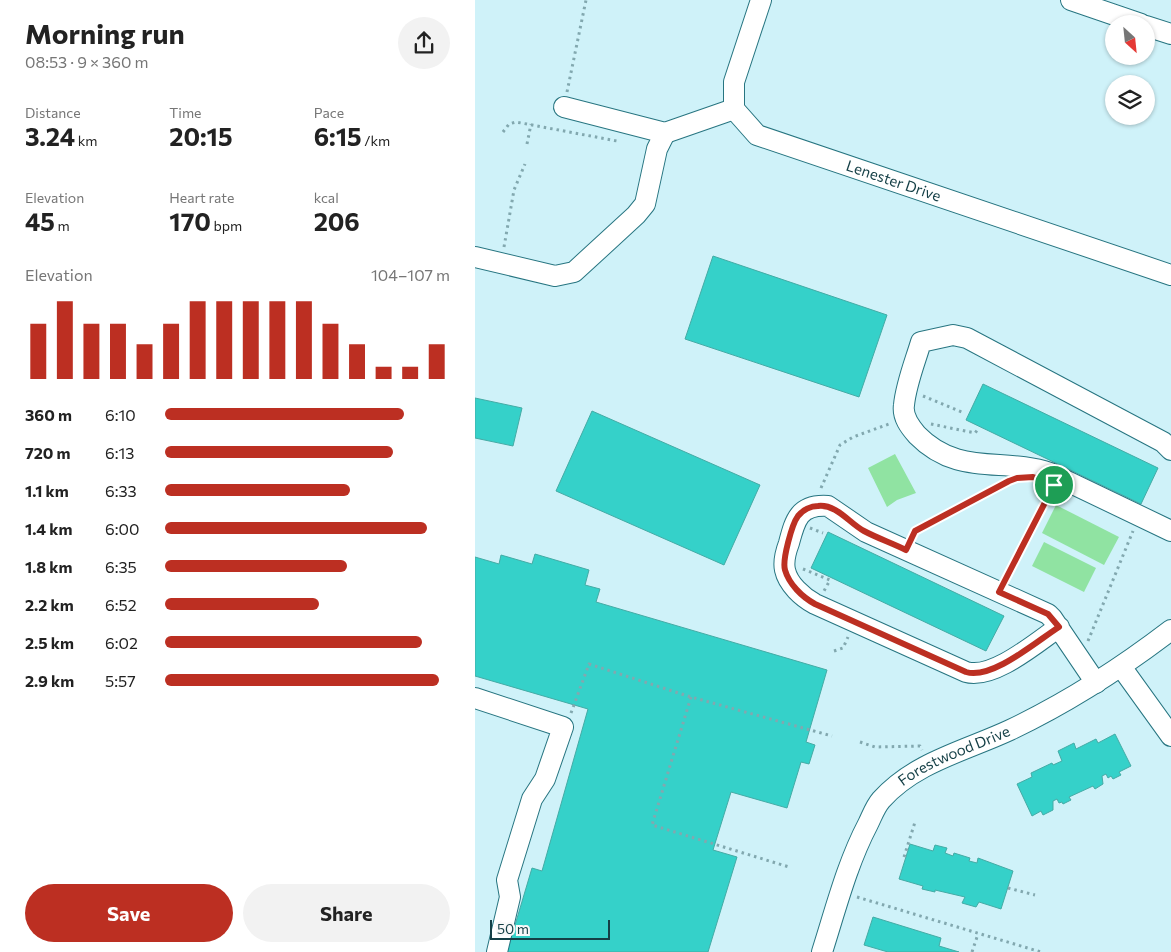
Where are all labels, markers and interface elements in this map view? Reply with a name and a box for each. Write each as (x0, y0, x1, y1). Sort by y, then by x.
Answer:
north arrow (1105, 15, 1155, 65)
map controls (1105, 15, 1155, 125)
text: Morning run (25, 16, 185, 50)
button: share (398, 17, 450, 69)
text: 08:53 · 9 × 360 m (25, 52, 148, 71)
button: layers (1105, 75, 1155, 125)
text: Distance (25, 104, 81, 121)
text: Time (169, 104, 202, 121)
text: Pace (314, 104, 344, 121)
text: 3.24 (25, 121, 75, 151)
text: 20:15 (169, 121, 233, 151)
text: 6:15 (314, 121, 362, 151)
text: km (75, 132, 98, 149)
text: /km (362, 132, 390, 149)
street label: Lenester Drive (844, 156, 944, 205)
text: Elevation (25, 189, 84, 206)
text: Heart rate (169, 189, 234, 206)
text: kcal (314, 189, 339, 206)
text: 45 (25, 206, 55, 236)
text: 170 (169, 206, 211, 236)
text: 206 (314, 206, 360, 236)
text: m (55, 217, 70, 234)
text: bpm (211, 217, 242, 234)
text: Elevation (25, 265, 93, 284)
text: 104–107 m (371, 265, 450, 284)
text: 360 m (25, 405, 72, 424)
text: 6:10 (105, 405, 136, 424)
text: 720 m (25, 443, 70, 462)
text: 6:13 (105, 443, 134, 462)
pin (1033, 464, 1075, 506)
icon: arrive (1040, 471, 1068, 499)
text: 1.1 km (25, 481, 69, 500)
text: 6:33 (105, 481, 137, 500)
text: 1.4 km (25, 519, 72, 538)
text: 6:00 (105, 519, 139, 538)
text: 1.8 km (25, 557, 72, 576)
text: 6:35 (105, 557, 137, 576)
text: 2.2 km (25, 595, 74, 614)
text: 6:52 (105, 595, 137, 614)
text: 2.5 km (25, 633, 74, 652)
text: 6:02 (105, 633, 138, 652)
text: 2.9 km (25, 671, 74, 690)
text: 5:57 (105, 671, 136, 690)
street label: Forestwood Drive (894, 721, 1012, 789)
button: Save (25, 884, 233, 942)
button: Share (243, 884, 450, 942)
scale bar (490, 917, 610, 940)
text: 50 m (497, 920, 529, 937)

